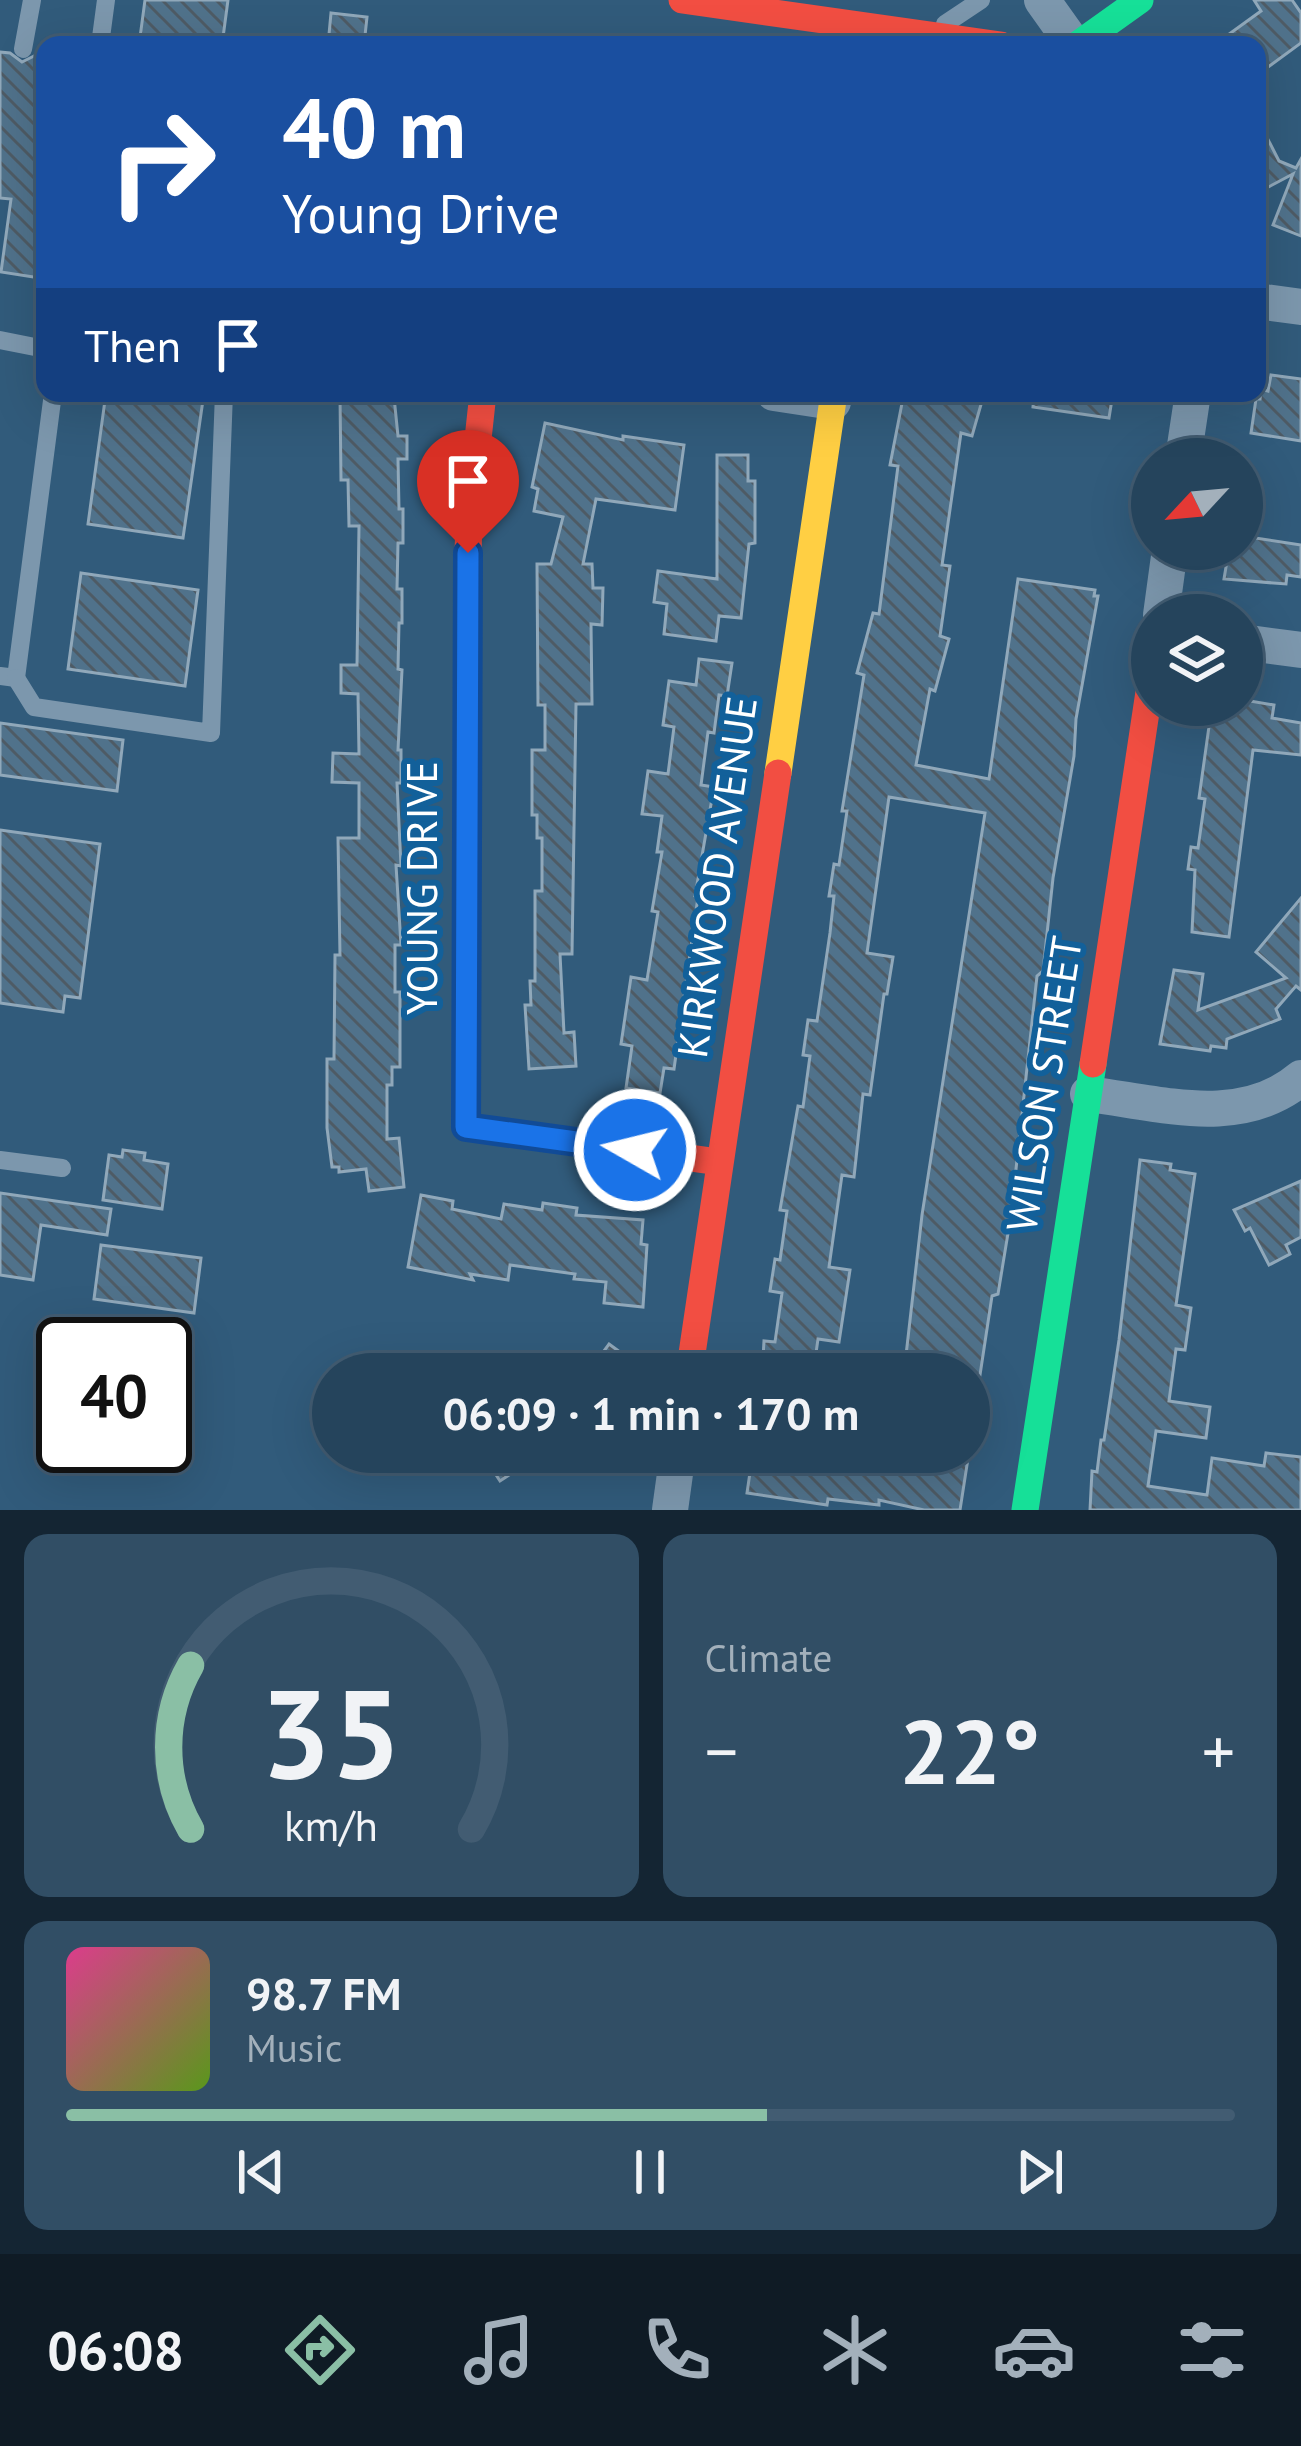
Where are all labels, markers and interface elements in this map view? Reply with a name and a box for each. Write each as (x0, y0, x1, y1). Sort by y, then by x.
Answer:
text: 40 m (282, 72, 466, 181)
icon: right (84, 84, 240, 240)
text: Young Drive (282, 178, 560, 248)
icon: arrive (205, 312, 271, 378)
text: Then (84, 316, 181, 374)
pin (417, 430, 519, 553)
north arrow (1131, 438, 1263, 570)
map controls (1131, 438, 1263, 726)
icon: arrive (435, 448, 501, 514)
button: layers (1131, 594, 1263, 726)
street label: KIRKWOOD AVENUE (664, 693, 769, 1061)
street label: YOUNG DRIVE (394, 761, 449, 1015)
street label: WILSON STREET (993, 932, 1094, 1235)
position arrow (572, 1087, 698, 1213)
speed limit sign: 40 (36, 1317, 192, 1473)
text: 06:09 · 1 min · 170 m (443, 1384, 859, 1442)
text: Climate (705, 1632, 832, 1683)
text: 35 (260, 1651, 402, 1812)
text: 22° (899, 1692, 1040, 1809)
text: − (705, 1708, 738, 1793)
text: + (1202, 1708, 1235, 1793)
text: km/h (284, 1796, 378, 1852)
text: 98.7 FM (246, 1964, 401, 2022)
text: Music (246, 2022, 342, 2073)
icon: previous (228, 2139, 294, 2205)
icon: pause (617, 2139, 683, 2205)
icon: next (1007, 2139, 1073, 2205)
icon: directions (278, 2308, 362, 2392)
icon: music (457, 2308, 541, 2392)
icon: phone (635, 2308, 719, 2392)
icon: climate (813, 2308, 897, 2392)
icon: car (992, 2308, 1076, 2392)
icon: filters (1170, 2308, 1254, 2392)
text: 06:08 (47, 2315, 184, 2385)

